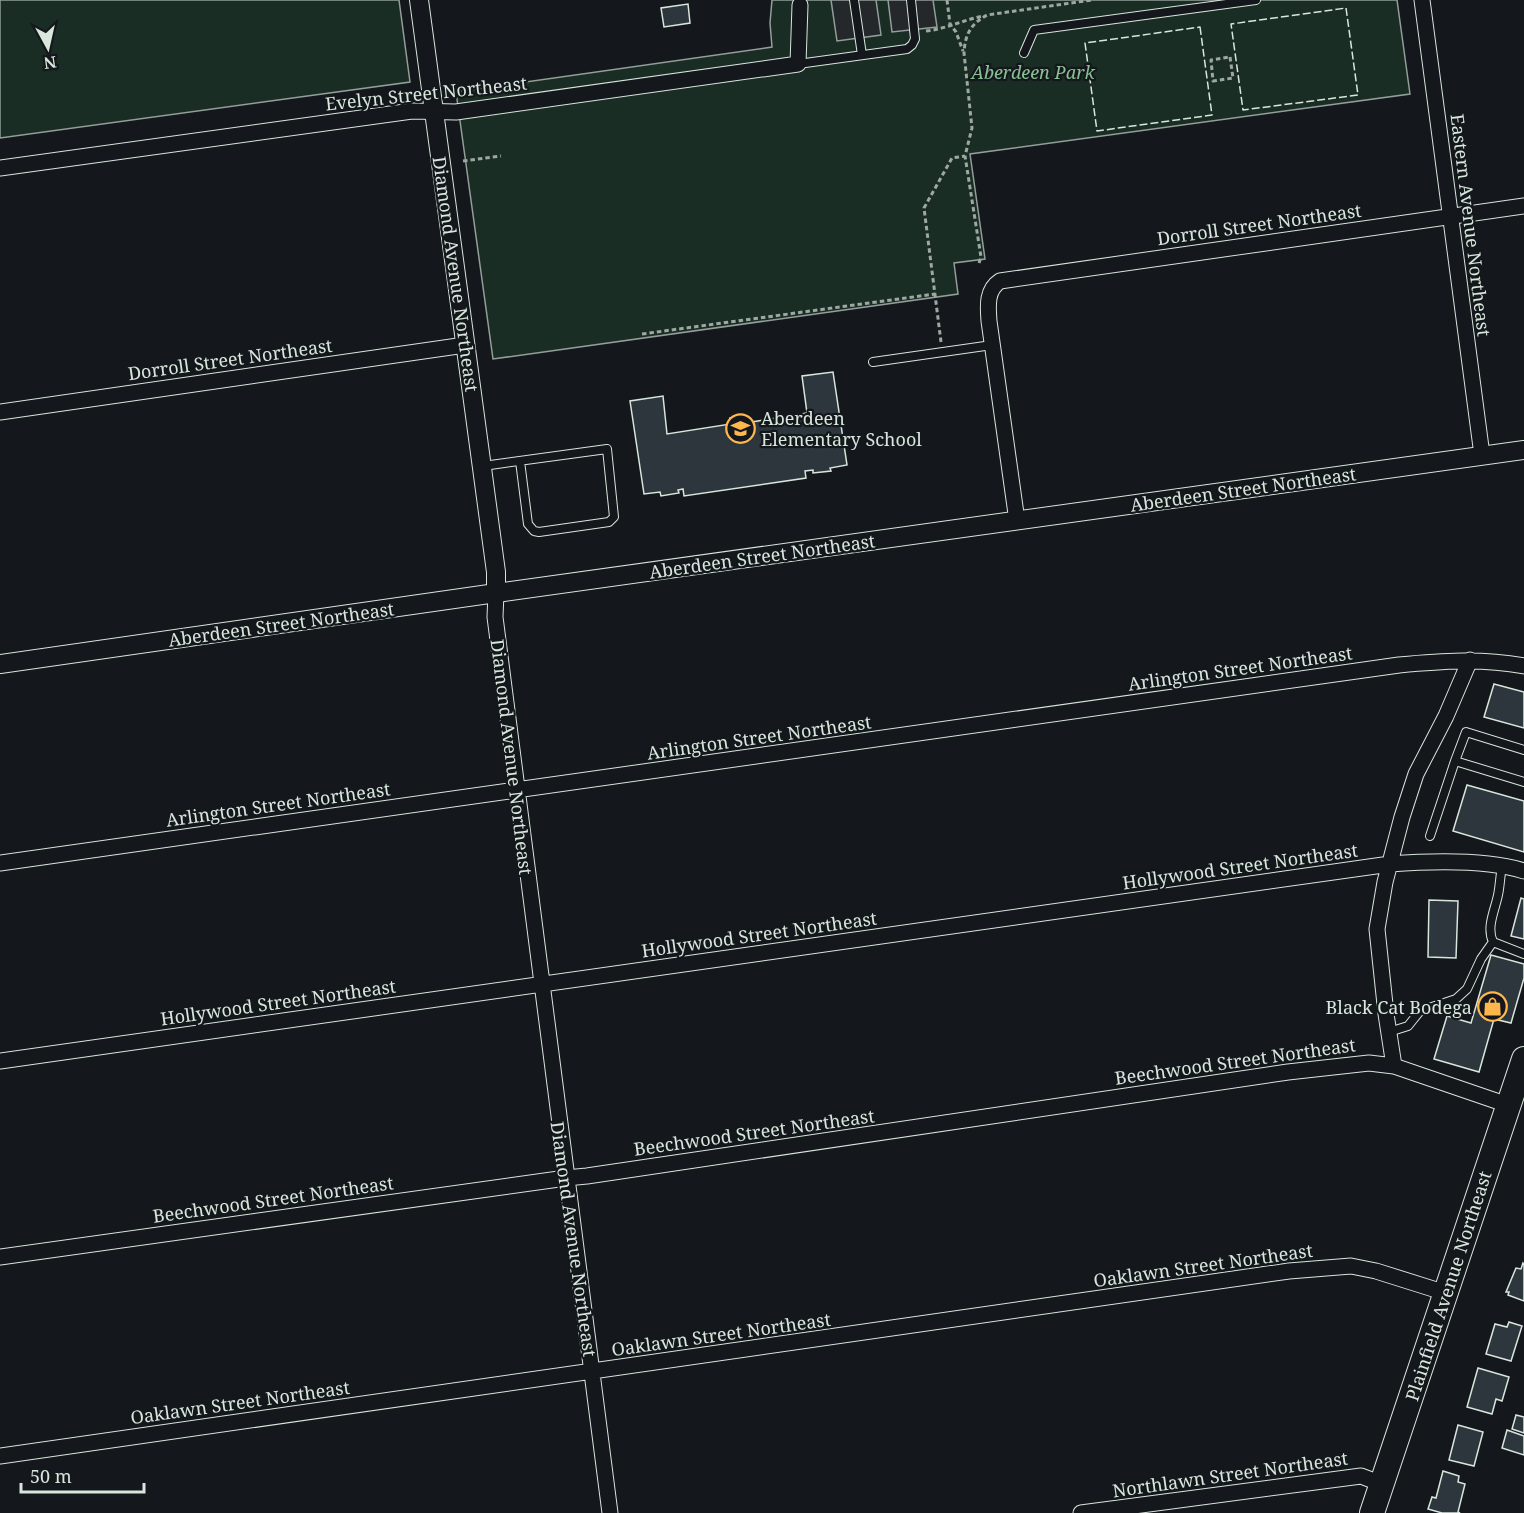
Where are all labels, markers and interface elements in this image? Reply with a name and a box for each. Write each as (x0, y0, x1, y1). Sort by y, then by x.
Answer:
north arrow (18, 18, 78, 78)
text: N (42, 51, 58, 75)
park label: Aberdeen Park (969, 60, 1096, 84)
street label: Evelyn Street Northeast (324, 70, 528, 116)
street label: Eastern Avenue Northeast (1445, 112, 1497, 338)
street label: Diamond Avenue Northeast (428, 155, 484, 393)
street label: Dorroll Street Northeast (1155, 198, 1363, 250)
street label: Dorroll Street Northeast (126, 333, 334, 385)
place label: Aberdeen Elementary School (761, 406, 922, 451)
school or university icon: Aberdeen Elementary School (724, 412, 756, 444)
street label: Aberdeen Street Northeast (1128, 461, 1358, 517)
street label: Aberdeen Street Northeast (647, 528, 877, 584)
street label: Aberdeen Street Northeast (166, 596, 396, 652)
street label: Diamond Avenue Northeast (486, 638, 538, 876)
street label: Arlington Street Northeast (1126, 640, 1354, 696)
street label: Arlington Street Northeast (645, 709, 873, 765)
street label: Arlington Street Northeast (164, 776, 392, 832)
street label: Hollywood Street Northeast (1121, 838, 1359, 894)
street label: Hollywood Street Northeast (640, 906, 878, 962)
street label: Hollywood Street Northeast (159, 974, 397, 1030)
shop icon: Black Cat Bodega (1477, 991, 1509, 1023)
place label: Black Cat Bodega (1326, 995, 1472, 1019)
street label: Beechwood Street Northeast (1113, 1032, 1357, 1090)
street label: Beechwood Street Northeast (632, 1103, 876, 1161)
street label: Diamond Avenue Northeast (546, 1120, 602, 1358)
street label: Plainfield Avenue Northeast (1399, 1168, 1497, 1404)
street label: Beechwood Street Northeast (151, 1170, 395, 1228)
street label: Oaklawn Street Northeast (1092, 1238, 1314, 1292)
street label: Oaklawn Street Northeast (610, 1307, 832, 1361)
street label: Oaklawn Street Northeast (129, 1375, 351, 1429)
street label: Northlawn Street Northeast (1111, 1446, 1349, 1502)
scale bar (21, 1456, 144, 1494)
text: 50 m (30, 1464, 72, 1488)

